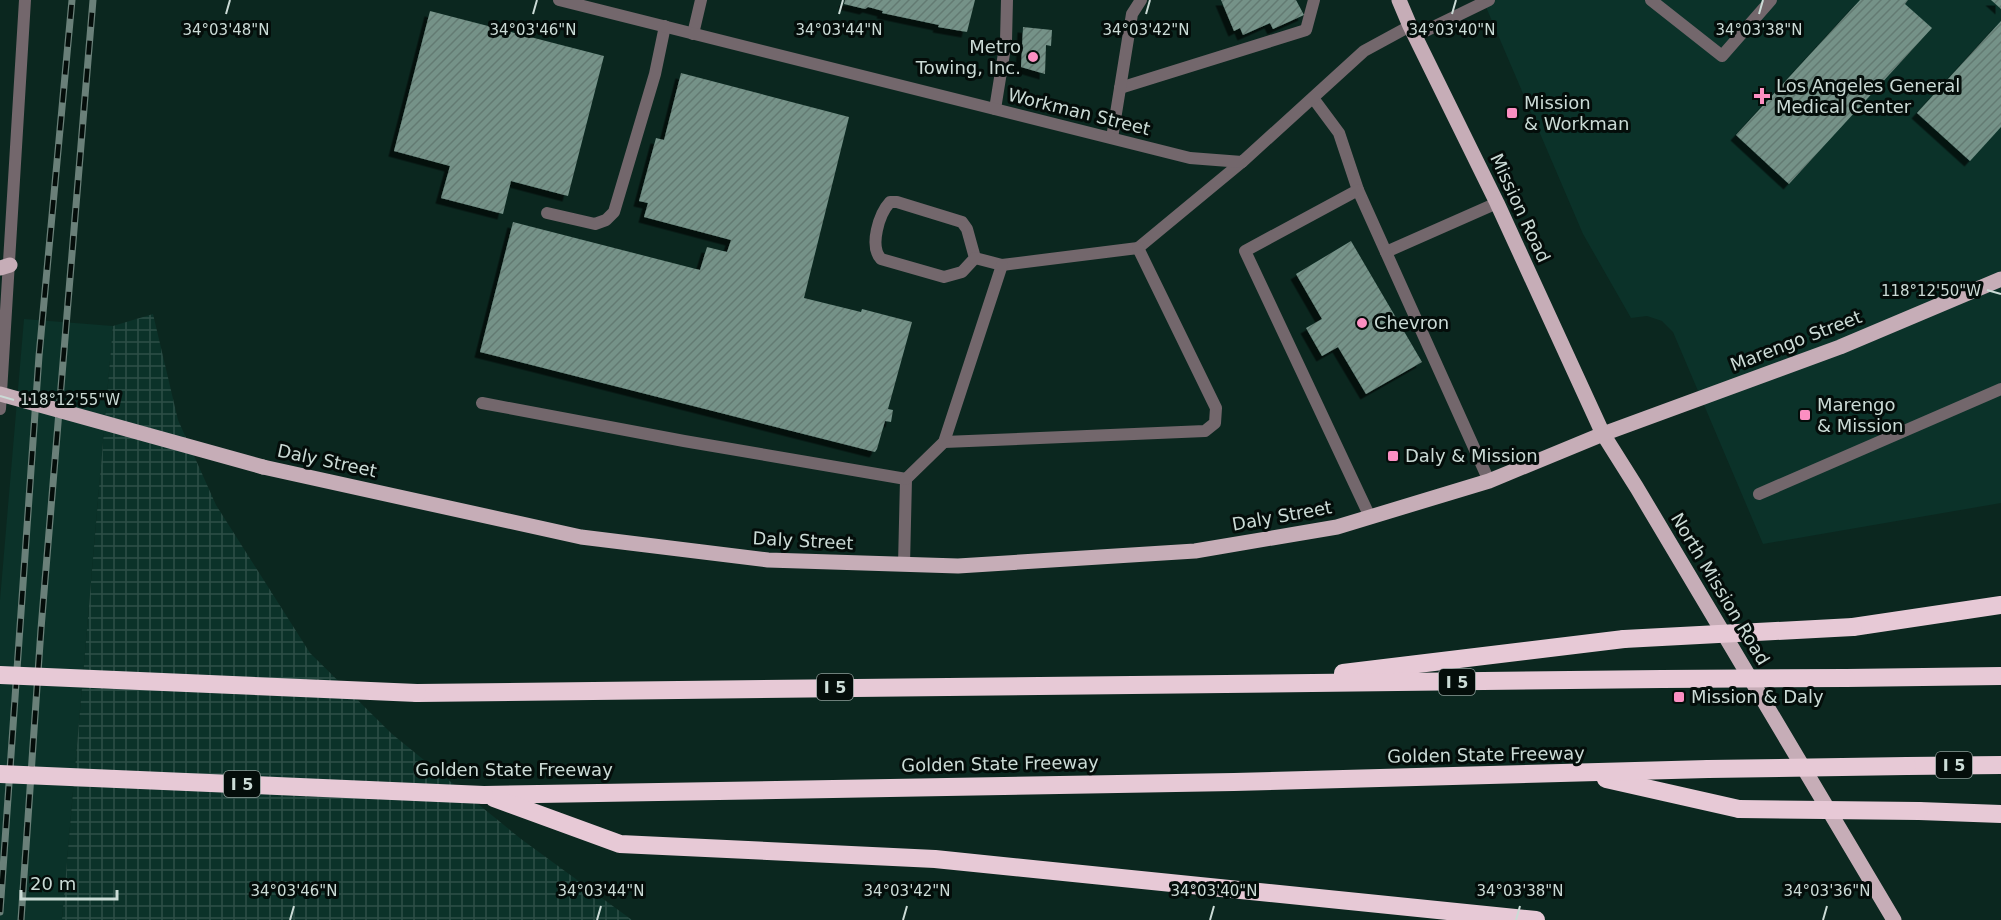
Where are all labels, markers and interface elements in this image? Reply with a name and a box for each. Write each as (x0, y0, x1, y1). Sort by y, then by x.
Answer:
text: 34°03'48"N (182, 21, 270, 39)
text: 34°03'46"N (489, 21, 577, 39)
text: 34°03'44"N (795, 21, 883, 39)
text: 34°03'42"N (1102, 21, 1190, 39)
text: 34°03'40"N (1408, 21, 1496, 39)
text: 34°03'38"N (1715, 21, 1803, 39)
place label: Metro Towing, Inc. (915, 36, 1021, 78)
marker: Metro Towing, Inc. (1026, 50, 1040, 64)
place label: Los Angeles General Medical Center (1776, 75, 1960, 117)
street label: Workman Street (1006, 84, 1152, 139)
marker: Los Angeles General Medical Center (1753, 87, 1771, 105)
place label: Mission & Workman (1524, 92, 1629, 134)
marker: Mission & Workman (1505, 106, 1519, 120)
street label: Mission Road (1486, 150, 1555, 266)
text: 118°12'50"W (1881, 282, 1981, 300)
street label: Marengo Street (1727, 306, 1864, 375)
place label: Chevron (1374, 312, 1449, 333)
marker: Chevron (1355, 316, 1369, 330)
text: 118°12'55"W (20, 391, 120, 409)
place label: Marengo & Mission (1817, 394, 1903, 436)
marker: Marengo & Mission (1798, 408, 1812, 422)
street label: Daly Street (276, 440, 379, 481)
place label: Daly & Mission (1405, 445, 1538, 466)
marker: Daly & Mission (1386, 449, 1400, 463)
street label: Daly Street (1230, 496, 1333, 535)
street label: North Mission Road (1667, 509, 1774, 669)
street label: Daly Street (752, 527, 854, 554)
road number: I 5 (1439, 669, 1475, 695)
road number: I 5 (817, 674, 853, 700)
place label: Mission & Daly (1691, 686, 1824, 707)
marker: Mission & Daly (1672, 690, 1686, 704)
street label: Golden State Freeway (1387, 742, 1585, 767)
street label: Golden State Freeway (901, 751, 1099, 776)
road number: I 5 (1936, 752, 1972, 778)
street label: Golden State Freeway (415, 759, 613, 780)
road number: I 5 (224, 771, 260, 797)
scale bar (21, 863, 117, 901)
text: 20 m (30, 873, 76, 894)
text: 34°03'46"N (250, 882, 338, 900)
text: 34°03'44"N (557, 882, 645, 900)
text: 34°03'42"N (863, 882, 951, 900)
text: 34°03'40"N (1170, 882, 1258, 900)
text: 34°03'38"N (1476, 882, 1564, 900)
text: 34°03'36"N (1783, 882, 1871, 900)

